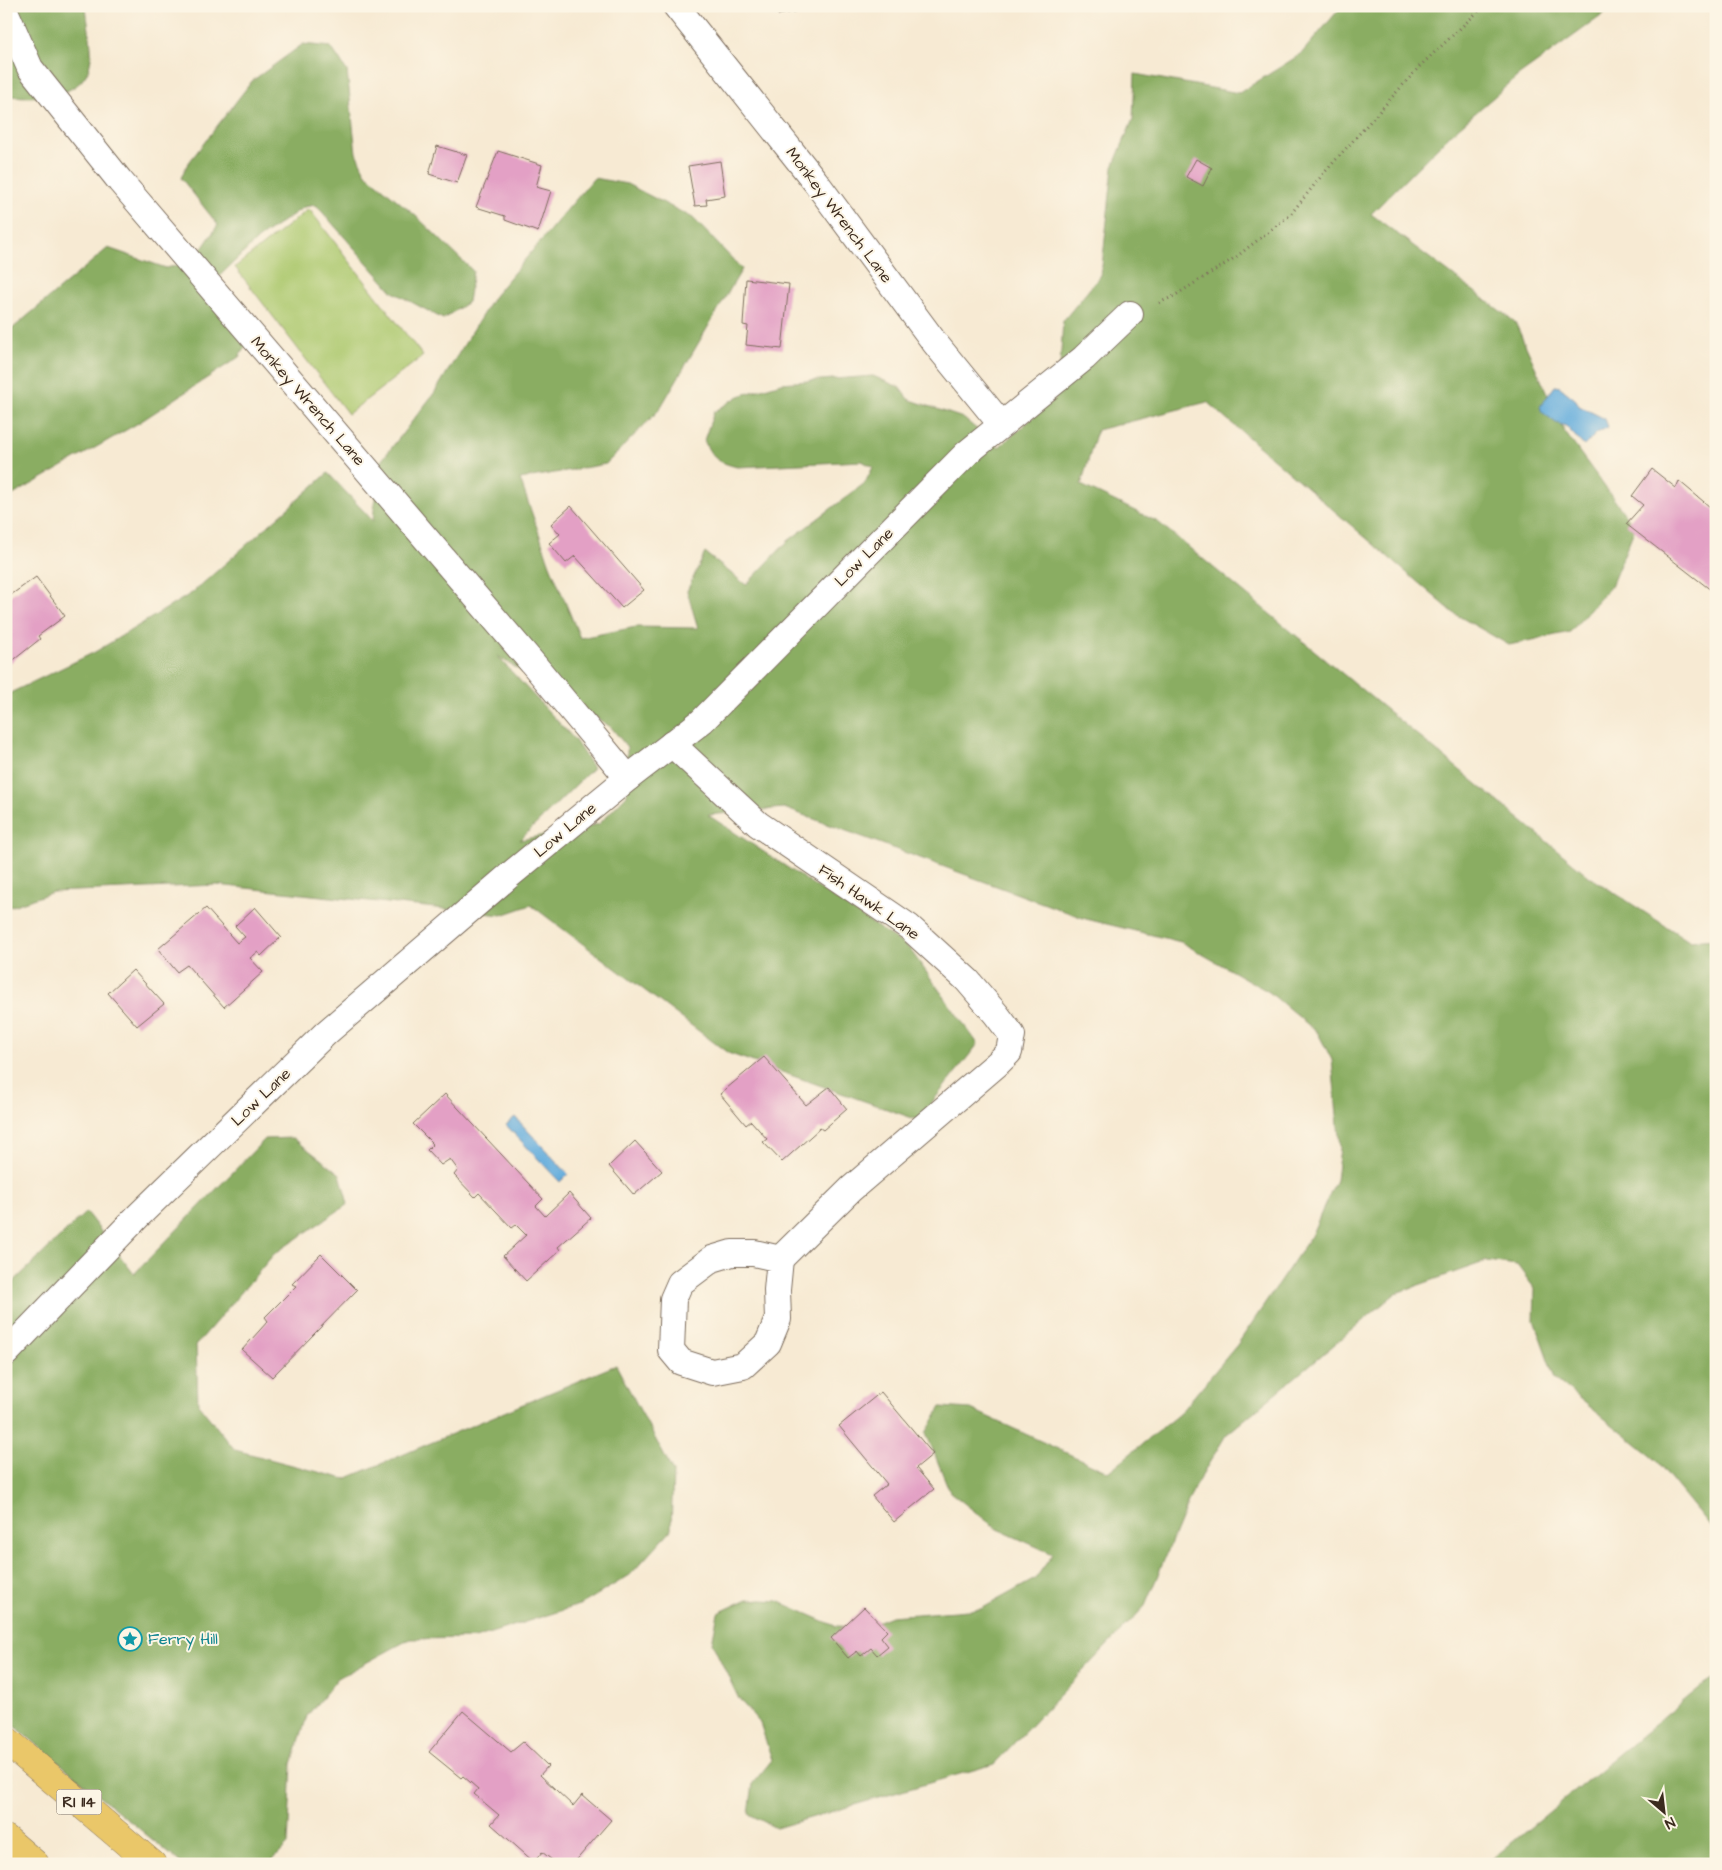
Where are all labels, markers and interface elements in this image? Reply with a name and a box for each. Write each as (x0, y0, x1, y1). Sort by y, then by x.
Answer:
street label: Monkey Wrench Lane (780, 143, 898, 288)
street label: Monkey Wrench Lane (245, 332, 371, 471)
street label: Low Lane (830, 522, 899, 591)
street label: Low Lane (529, 797, 601, 863)
street label: Fish Hawk Lane (814, 859, 924, 945)
street label: Low Lane (226, 1063, 296, 1131)
place icon: Ferry Hill (117, 1626, 143, 1652)
place label: Ferry Hill (148, 1628, 218, 1651)
north arrow (1640, 1788, 1690, 1838)
road number: RI 114 (56, 1790, 102, 1814)
text: N (1661, 1812, 1678, 1834)

